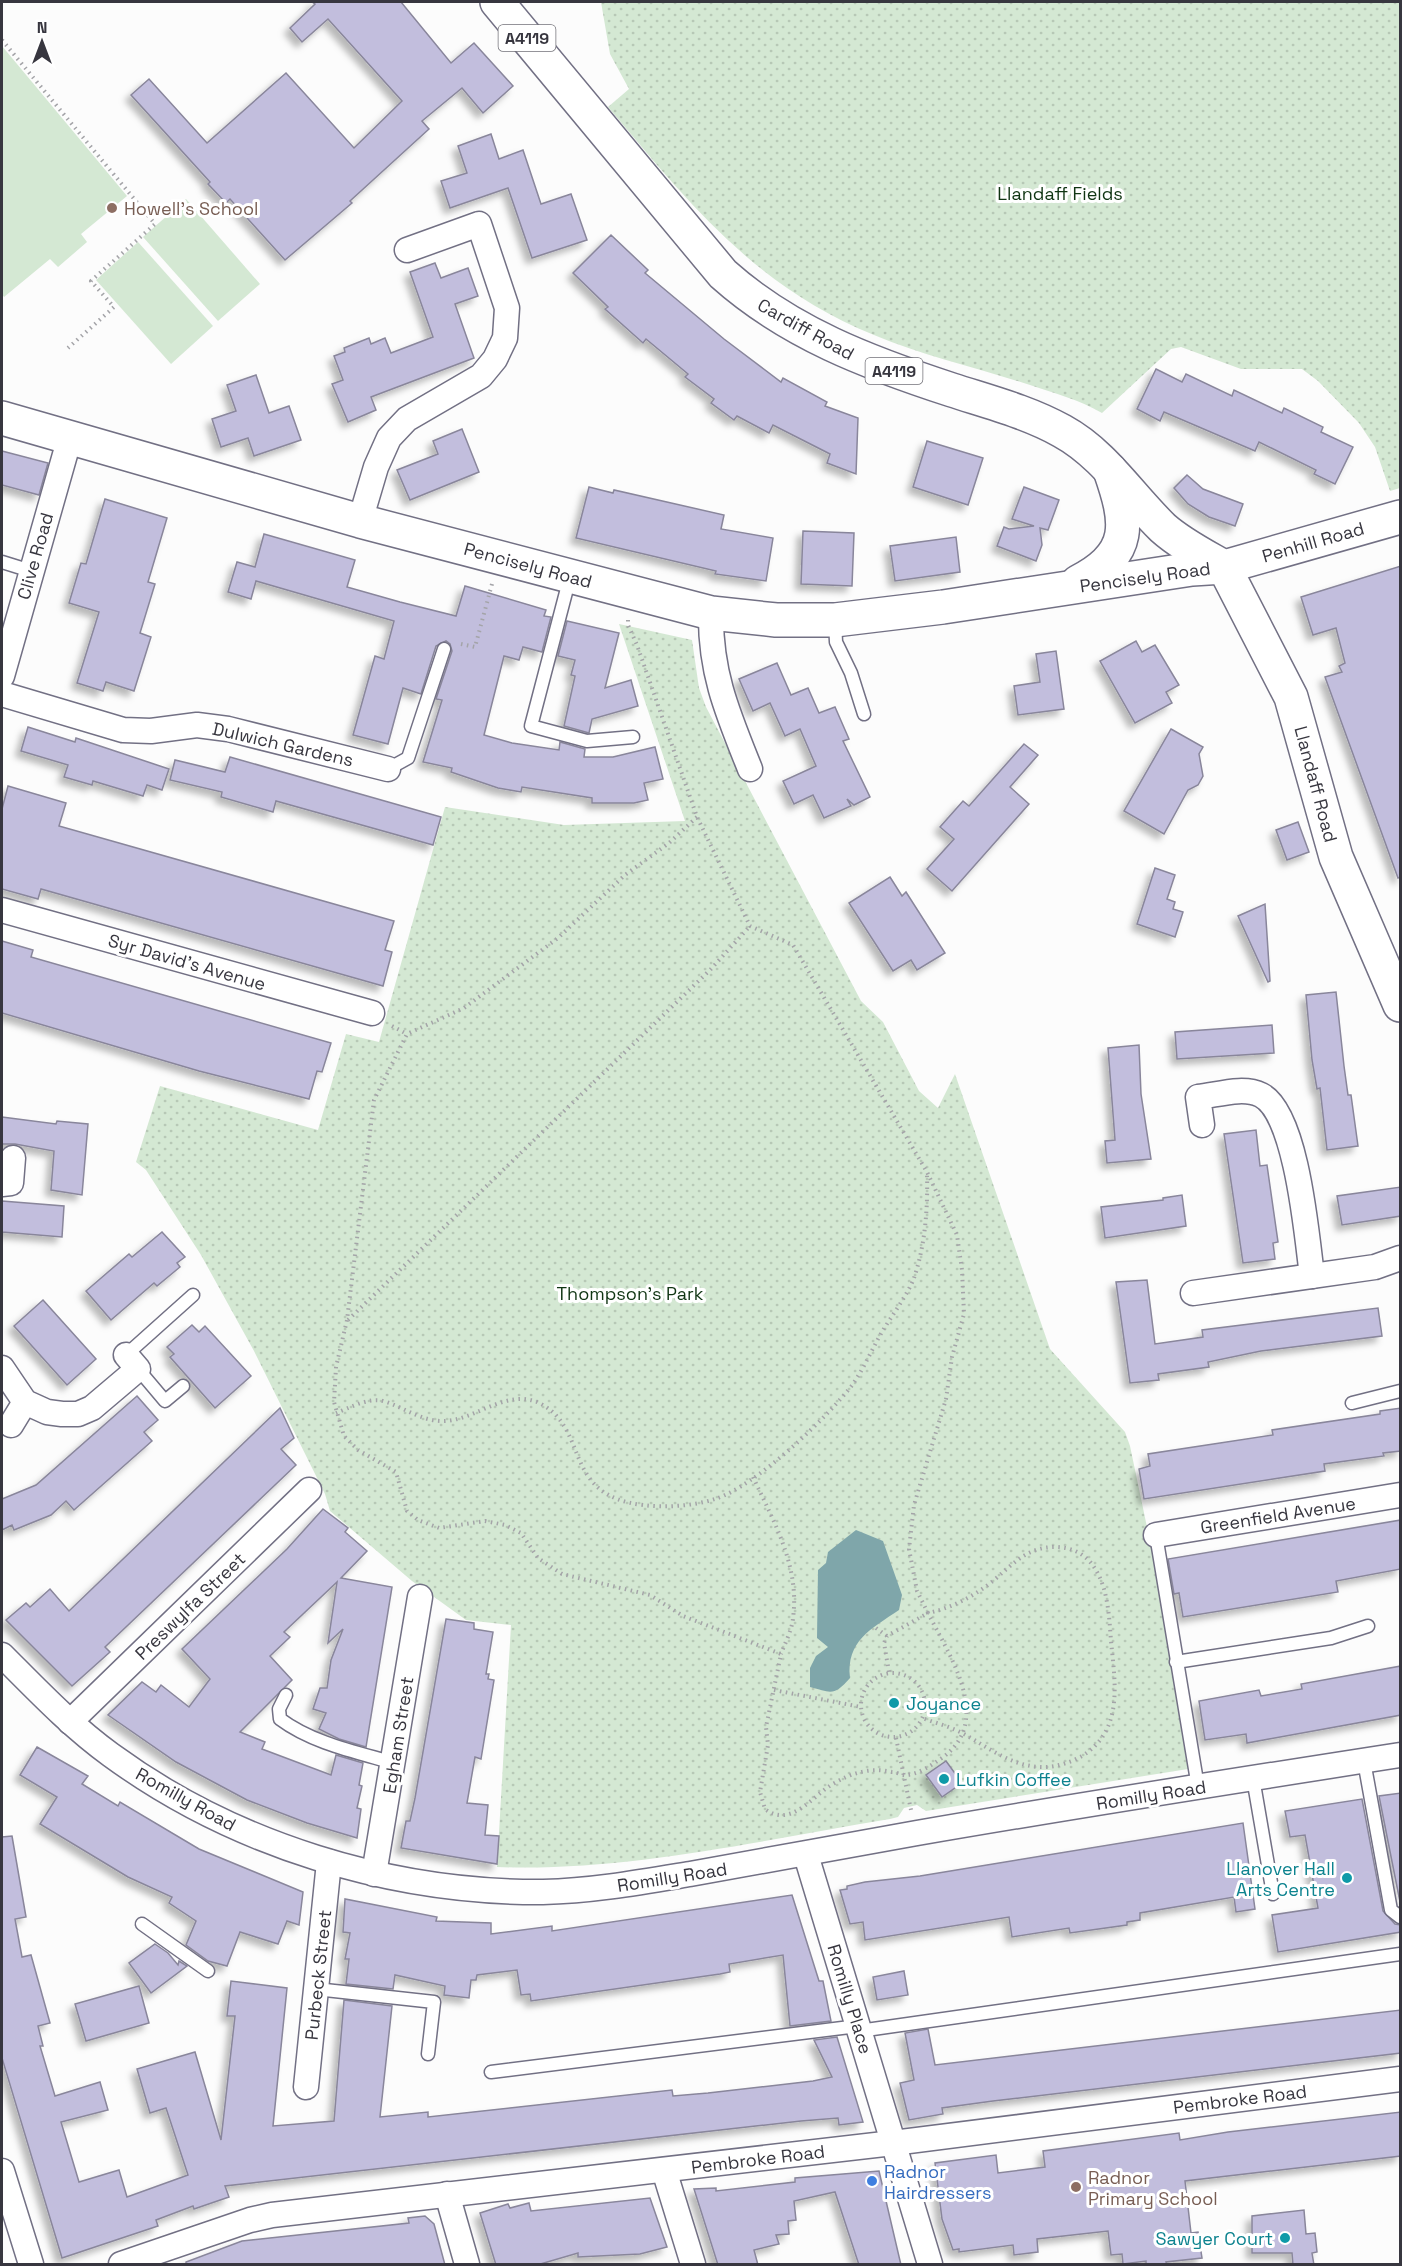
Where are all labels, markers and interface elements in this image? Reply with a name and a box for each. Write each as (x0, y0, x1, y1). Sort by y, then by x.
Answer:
north arrow (12, 12, 72, 72)
text: N (37, 17, 47, 38)
road number: A4119 (498, 25, 556, 51)
park label: Llandaff Fields (997, 182, 1123, 205)
place label: Howell's School (124, 197, 259, 220)
marker: Howell's School (105, 201, 119, 215)
street label: Cardiff Road (754, 293, 858, 365)
road number: A4119 (866, 358, 922, 384)
street label: Clive Road (12, 510, 58, 602)
street label: Penhill Road (1259, 516, 1367, 568)
street label: Pencisely Road (461, 537, 595, 593)
street label: Pencisely Road (1078, 556, 1212, 598)
street label: Dulwich Gardens (210, 717, 356, 771)
street label: Llandaff Road (1289, 723, 1343, 845)
street label: Syr David's Avenue (106, 928, 268, 996)
park label: Thompson's Park (557, 1282, 704, 1305)
street label: Greenfield Avenue (1199, 1491, 1357, 1539)
street label: Preswylfa Street (130, 1547, 250, 1665)
street label: Egham Street (377, 1675, 419, 1795)
place label: Joyance (906, 1692, 981, 1715)
marker: Joyance (887, 1696, 901, 1710)
street label: Romilly Road (132, 1762, 240, 1836)
place label: Lufkin Coffee (956, 1768, 1071, 1791)
marker: Lufkin Coffee (937, 1772, 951, 1786)
street label: Romilly Road (1094, 1775, 1208, 1815)
street label: Romilly Road (615, 1857, 729, 1897)
place label: Llanover Hall Arts Centre (1226, 1857, 1335, 1901)
marker: Llanover Hall Arts Centre (1340, 1871, 1354, 1885)
street label: Purbeck Street (300, 1909, 336, 2041)
street label: Romilly Place (822, 1941, 878, 2057)
street label: Pembroke Road (1172, 2079, 1308, 2119)
street label: Pembroke Road (690, 2139, 826, 2179)
place label: Radnor Hairdressers (884, 2160, 991, 2204)
place label: Radnor Primary School (1088, 2166, 1218, 2210)
marker: Radnor Hairdressers (865, 2174, 879, 2188)
marker: Radnor Primary School (1069, 2180, 1083, 2194)
place label: Sawyer Court (1156, 2227, 1273, 2250)
marker: Sawyer Court (1278, 2231, 1292, 2245)

